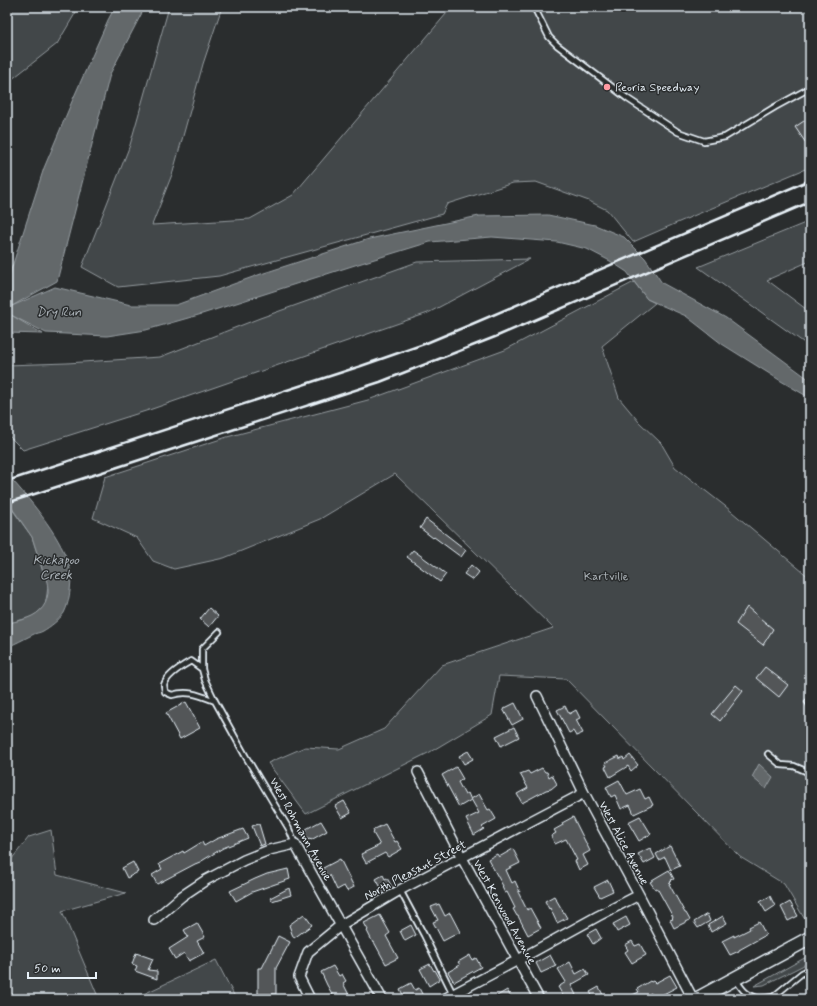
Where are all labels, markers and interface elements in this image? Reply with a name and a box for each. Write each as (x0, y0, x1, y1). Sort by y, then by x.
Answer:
place label: Peoria Speedway (615, 80, 699, 96)
marker: Peoria Speedway (602, 82, 612, 92)
water label: Dry Run (37, 304, 81, 321)
water label: Kickapoo Creek (33, 552, 80, 584)
park label: Kartville (584, 569, 629, 585)
street label: West Rohmann Avenue (265, 775, 335, 884)
street label: West Alice Avenue (594, 799, 652, 888)
street label: North Pleasant Street (362, 837, 470, 905)
street label: West Kenwood Avenue (469, 857, 540, 968)
scale bar (28, 954, 96, 980)
text: 50 m (34, 961, 61, 977)

